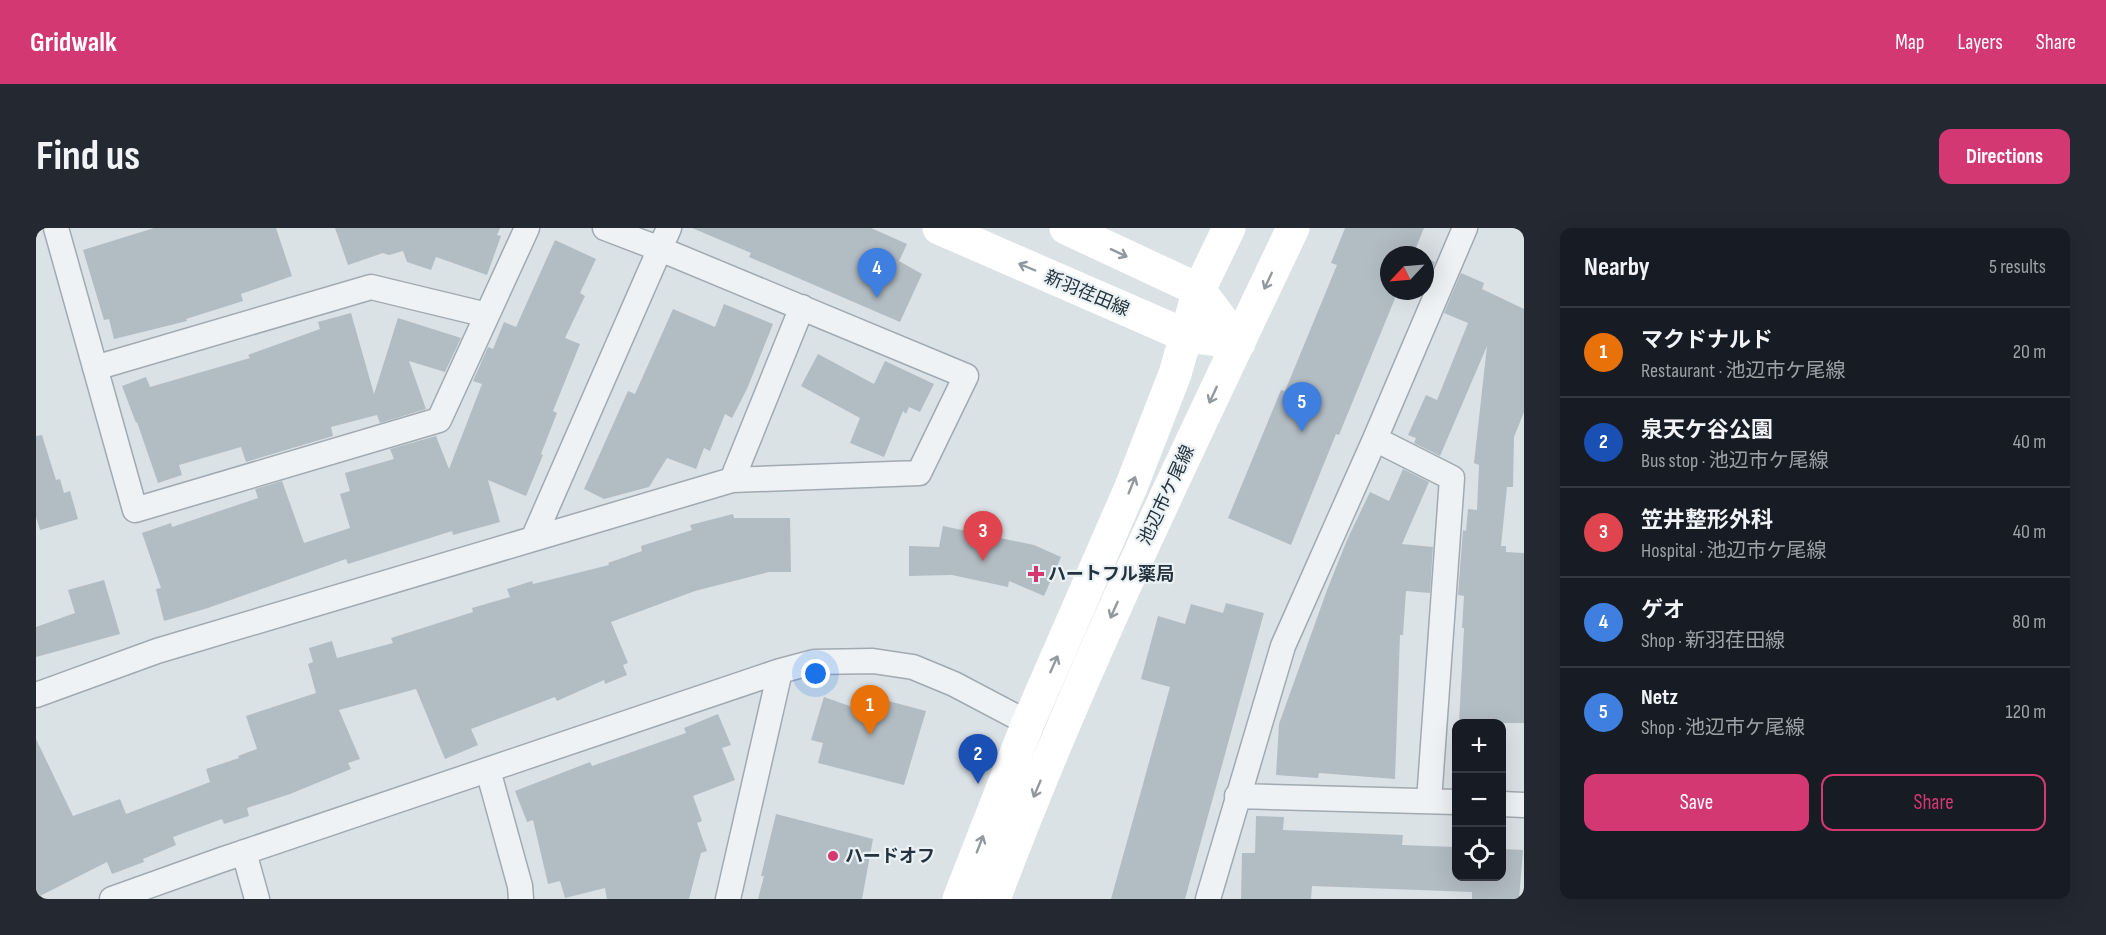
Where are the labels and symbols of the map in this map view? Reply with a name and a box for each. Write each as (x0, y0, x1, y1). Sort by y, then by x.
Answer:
north arrow (1380, 246, 1434, 300)
one-way arrow (1110, 247, 1128, 259)
pin: 4 (858, 248, 896, 298)
one-way arrow (1018, 261, 1037, 272)
street label: 新羽荏田線 (1041, 266, 1132, 321)
one-way arrow (1261, 271, 1273, 289)
pin: 5 (1282, 382, 1322, 432)
one-way arrow (1206, 386, 1218, 404)
street label: 池辺市ケ尾線 (1134, 442, 1199, 549)
one-way arrow (1127, 476, 1138, 495)
pin: 3 (964, 512, 1002, 561)
place label: ハートフル薬局 (1048, 564, 1174, 585)
marker: ハートフル薬局 (1029, 567, 1043, 581)
one-way arrow (1108, 601, 1119, 619)
one-way arrow (1048, 655, 1060, 673)
your location (801, 659, 830, 688)
pin: 1 (850, 686, 890, 735)
pin: 2 (958, 734, 998, 784)
one-way arrow (1030, 780, 1042, 798)
one-way arrow (976, 836, 987, 854)
place label: ハードオフ (845, 846, 935, 867)
marker: ハードオフ (826, 849, 840, 863)

